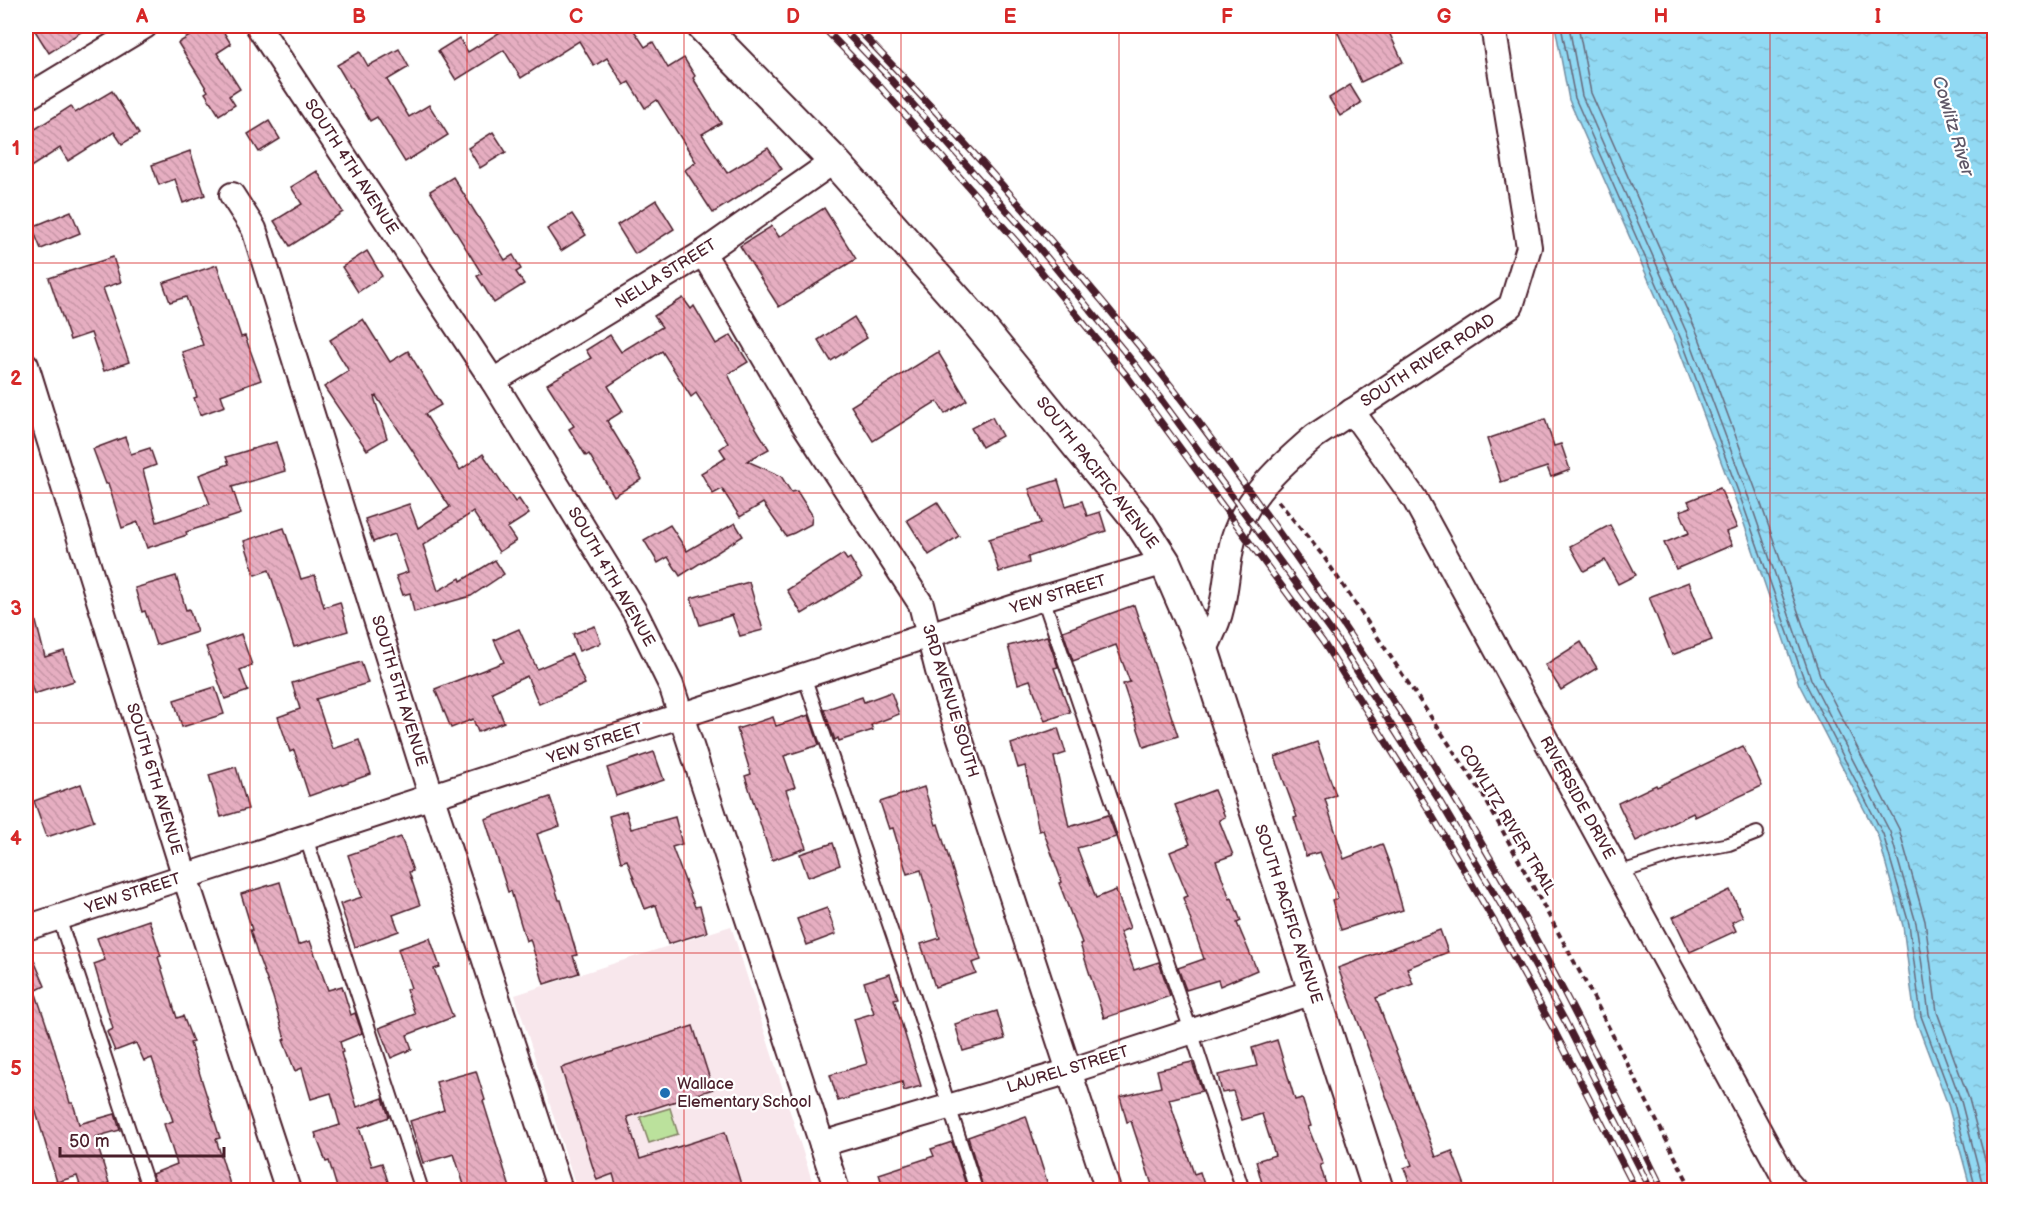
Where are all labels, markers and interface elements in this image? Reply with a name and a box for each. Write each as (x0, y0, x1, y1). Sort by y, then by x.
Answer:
text: A (135, 5, 149, 29)
text: B (352, 5, 366, 29)
text: C (569, 5, 583, 29)
text: D (786, 5, 800, 29)
text: E (1004, 5, 1017, 29)
text: F (1221, 5, 1233, 29)
text: G (1437, 5, 1452, 29)
text: H (1654, 5, 1668, 29)
text: I (1875, 5, 1881, 29)
water label: Cowlitz River (1928, 73, 1979, 180)
street label: SOUTH 4TH AVENUE (300, 96, 402, 238)
text: 1 (12, 137, 20, 161)
street label: NELLA STREET (612, 235, 720, 313)
street label: SOUTH RIVER ROAD (1357, 310, 1499, 412)
text: 2 (10, 367, 22, 391)
street label: SOUTH PACIFIC AVENUE (1032, 393, 1162, 553)
street label: SOUTH 4TH AVENUE (563, 504, 659, 650)
street label: YEW STREET (1007, 571, 1109, 619)
text: 3 (10, 597, 22, 621)
street label: SOUTH 5TH AVENUE (367, 613, 431, 769)
street label: 3RD AVENUE SOUTH (918, 622, 982, 780)
street label: SOUTH 6TH AVENUE (122, 701, 186, 857)
street label: YEW STREET (544, 719, 646, 769)
street label: RIVERSIDE DRIVE (1535, 733, 1619, 863)
street label: COWLITZ RIVER TRAIL (1454, 741, 1560, 900)
street label: SOUTH PACIFIC AVENUE (1250, 822, 1326, 1006)
text: 4 (10, 827, 22, 851)
street label: YEW STREET (82, 869, 184, 919)
street label: LAUREL STREET (1005, 1042, 1132, 1098)
text: 5 (10, 1057, 22, 1081)
place label: Wallace Elementary School (677, 1075, 811, 1112)
marker: Wallace Elementary School (658, 1086, 672, 1100)
scale bar (60, 1120, 224, 1158)
text: 50 m (69, 1131, 110, 1152)

